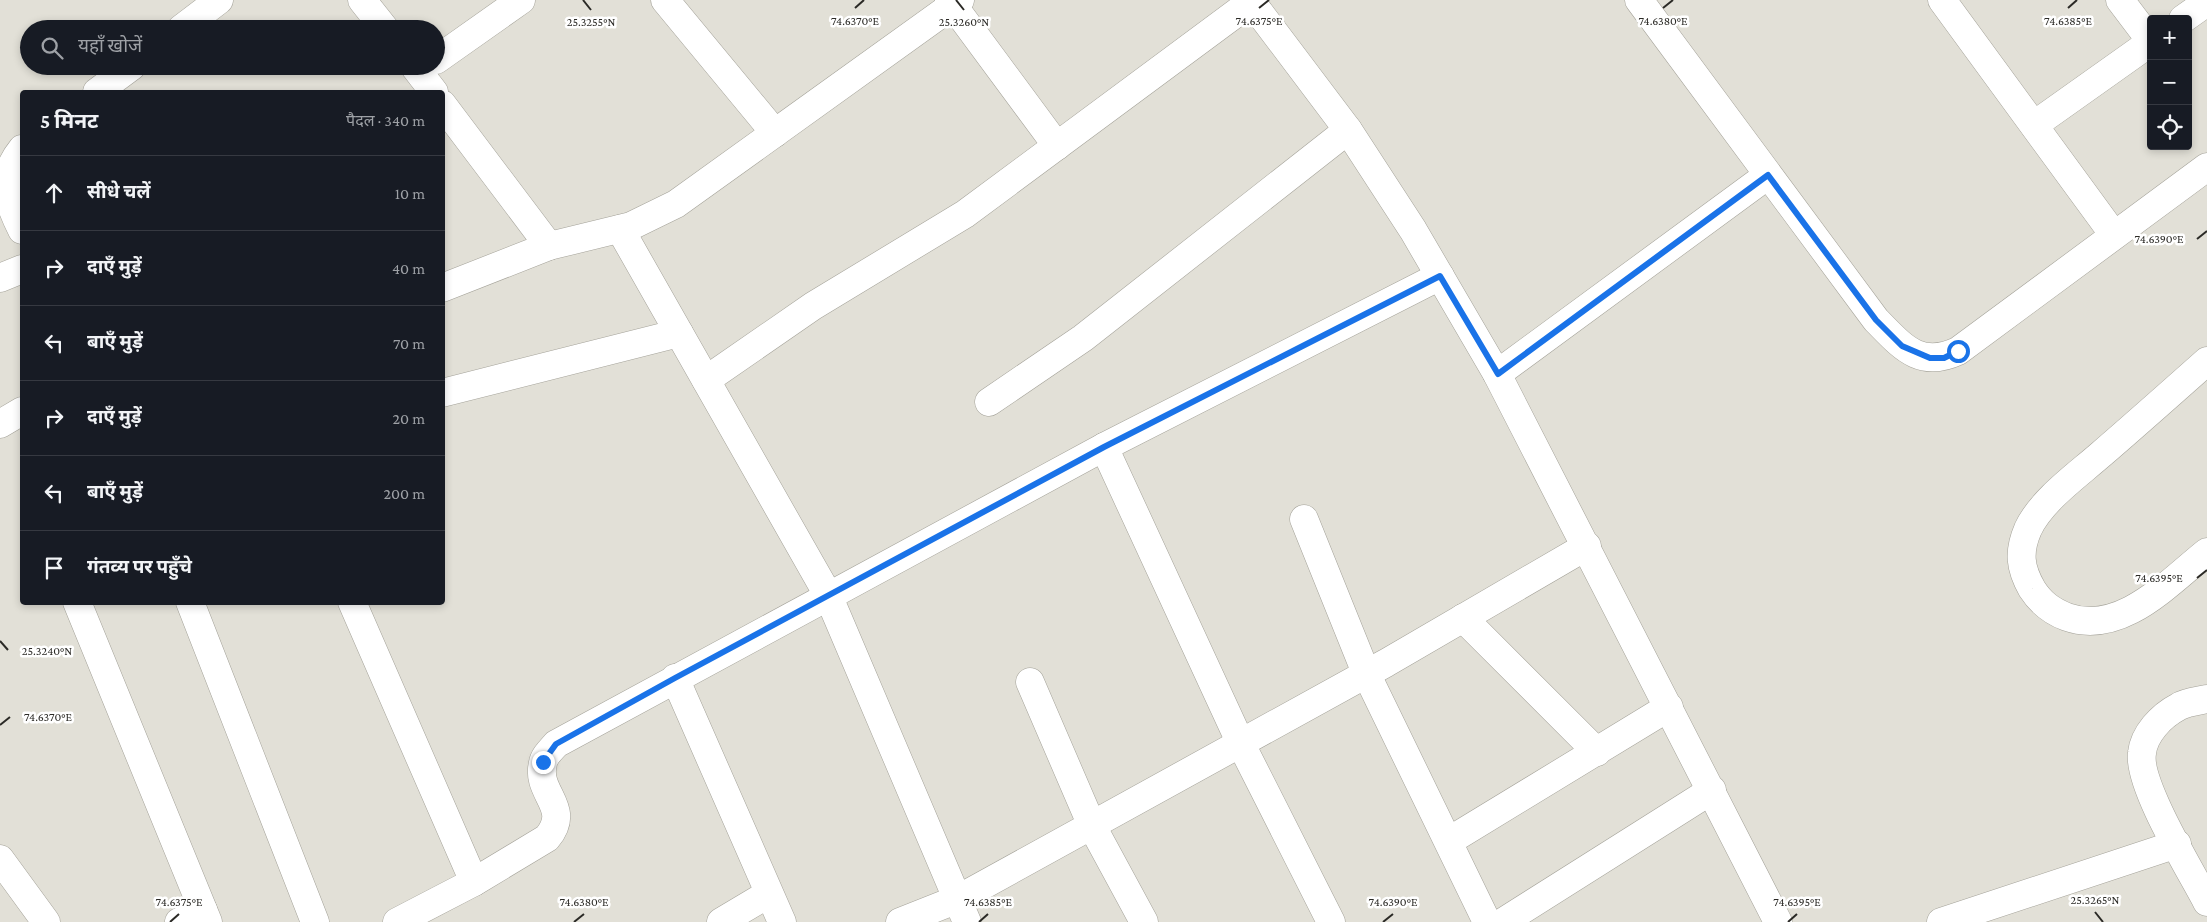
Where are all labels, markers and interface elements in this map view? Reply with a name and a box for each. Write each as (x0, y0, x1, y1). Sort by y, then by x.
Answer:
text: 74.6370°E (831, 14, 879, 28)
text: 74.6375°E (1236, 14, 1283, 28)
text: 74.6380°E (1638, 14, 1688, 28)
text: 74.6385°E (2044, 14, 2092, 28)
text: 25.3255°N (567, 15, 615, 29)
text: 25.3260°N (939, 15, 989, 29)
map controls (2147, 15, 2192, 150)
button: + (2147, 15, 2192, 60)
search box (20, 20, 445, 75)
icon: search (38, 34, 66, 62)
text: यहाँ खोजें (78, 35, 142, 56)
button: − (2147, 60, 2192, 105)
button: locate (2147, 105, 2192, 150)
text: 5 मिनट (40, 109, 98, 133)
text: पैदल · 340 m (346, 112, 425, 129)
icon: ahead (40, 179, 68, 207)
text: सीधे चलें (87, 181, 151, 202)
text: 10 m (395, 185, 425, 202)
text: 74.6390°E (2135, 232, 2184, 246)
icon: right (40, 254, 68, 282)
text: दाएँ मुड़ें (87, 256, 142, 277)
text: 40 m (392, 260, 425, 277)
icon: left (40, 329, 68, 357)
text: बाएँ मुड़ें (87, 331, 143, 352)
text: 70 m (393, 335, 425, 352)
route start (1947, 340, 1970, 363)
icon: right (40, 404, 68, 432)
text: दाएँ मुड़ें (87, 406, 142, 427)
text: 20 m (392, 410, 425, 427)
icon: left (40, 479, 68, 507)
text: बाएँ मुड़ें (87, 481, 143, 502)
text: 200 m (383, 485, 425, 502)
icon: arrive (40, 554, 68, 582)
text: गंतव्य पर पहुँचे (87, 556, 192, 577)
text: 74.6395°E (2135, 571, 2183, 585)
text: 25.3240°N (22, 644, 72, 658)
text: 74.6370°E (24, 710, 72, 724)
route end (532, 751, 555, 774)
text: 25.3265°N (2071, 893, 2120, 907)
text: 74.6375°E (156, 895, 203, 909)
text: 74.6380°E (559, 895, 609, 909)
text: 74.6385°E (964, 895, 1012, 909)
text: 74.6390°E (1369, 895, 1418, 909)
text: 74.6395°E (1773, 895, 1821, 909)

